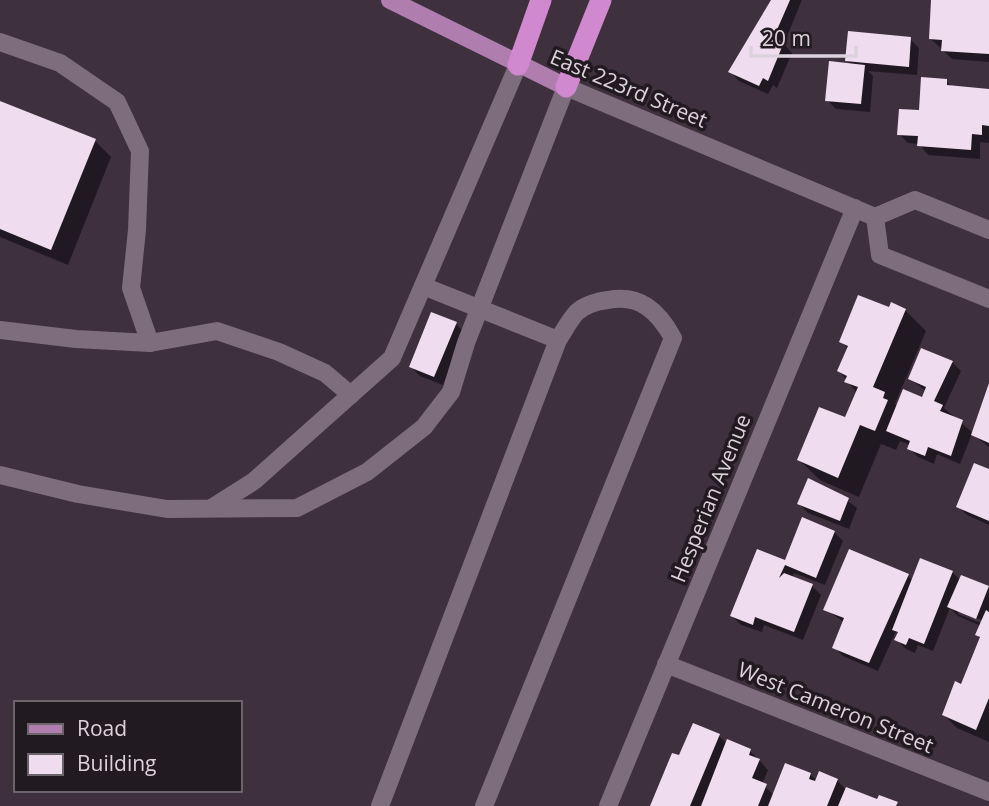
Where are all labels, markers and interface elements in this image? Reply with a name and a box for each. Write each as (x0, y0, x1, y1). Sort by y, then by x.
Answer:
scale bar (751, 14, 856, 58)
text: 20 m (762, 24, 811, 52)
street label: East 223rd Street (546, 42, 712, 134)
street label: Hesperian Avenue (664, 410, 756, 586)
street label: West Cameron Street (734, 655, 938, 759)
legend (14, 701, 242, 792)
text: Road (77, 714, 127, 742)
text: Building (77, 749, 156, 777)

